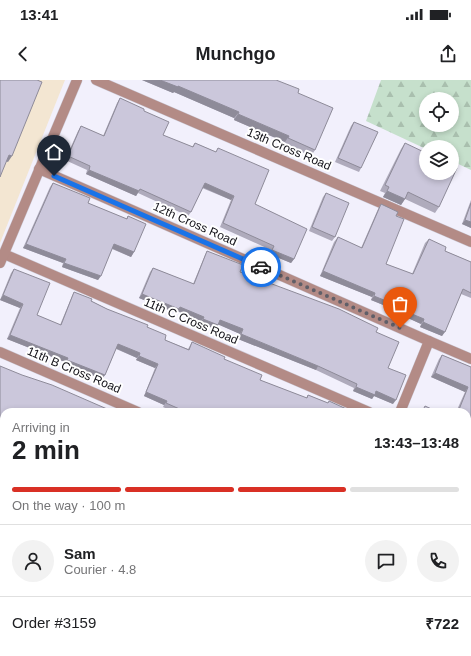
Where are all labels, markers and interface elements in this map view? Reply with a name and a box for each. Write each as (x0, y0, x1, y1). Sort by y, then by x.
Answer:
text: 13:41 (20, 6, 58, 23)
icon: back (12, 43, 34, 65)
icon: share (437, 43, 459, 65)
text: Munchgo (196, 44, 275, 64)
map controls (419, 92, 459, 180)
button: locate (419, 92, 459, 132)
street label: 13th Cross Road (245, 125, 333, 173)
pin (37, 135, 71, 176)
button: layers (419, 140, 459, 180)
icon: home (43, 141, 65, 163)
street label: 12th Cross Road (151, 199, 239, 249)
courier (241, 247, 281, 287)
icon: car (250, 256, 272, 278)
pin (383, 287, 417, 328)
icon: bag (389, 293, 411, 315)
street label: 11th C Cross Road (142, 295, 240, 347)
street label: 11th B Cross Road (25, 344, 123, 396)
text: Arriving in (12, 420, 70, 435)
text: 13:43–13:48 (374, 434, 459, 451)
text: 2 min (12, 435, 80, 465)
text: On the way · 100 m (12, 498, 125, 513)
button: person (12, 540, 54, 582)
button: chat (365, 540, 407, 582)
button: phone (417, 540, 459, 582)
text: Sam (64, 545, 96, 562)
text: Courier · 4.8 (64, 562, 136, 577)
text: Order #3159 (12, 614, 96, 631)
text: ₹722 (425, 615, 459, 632)

